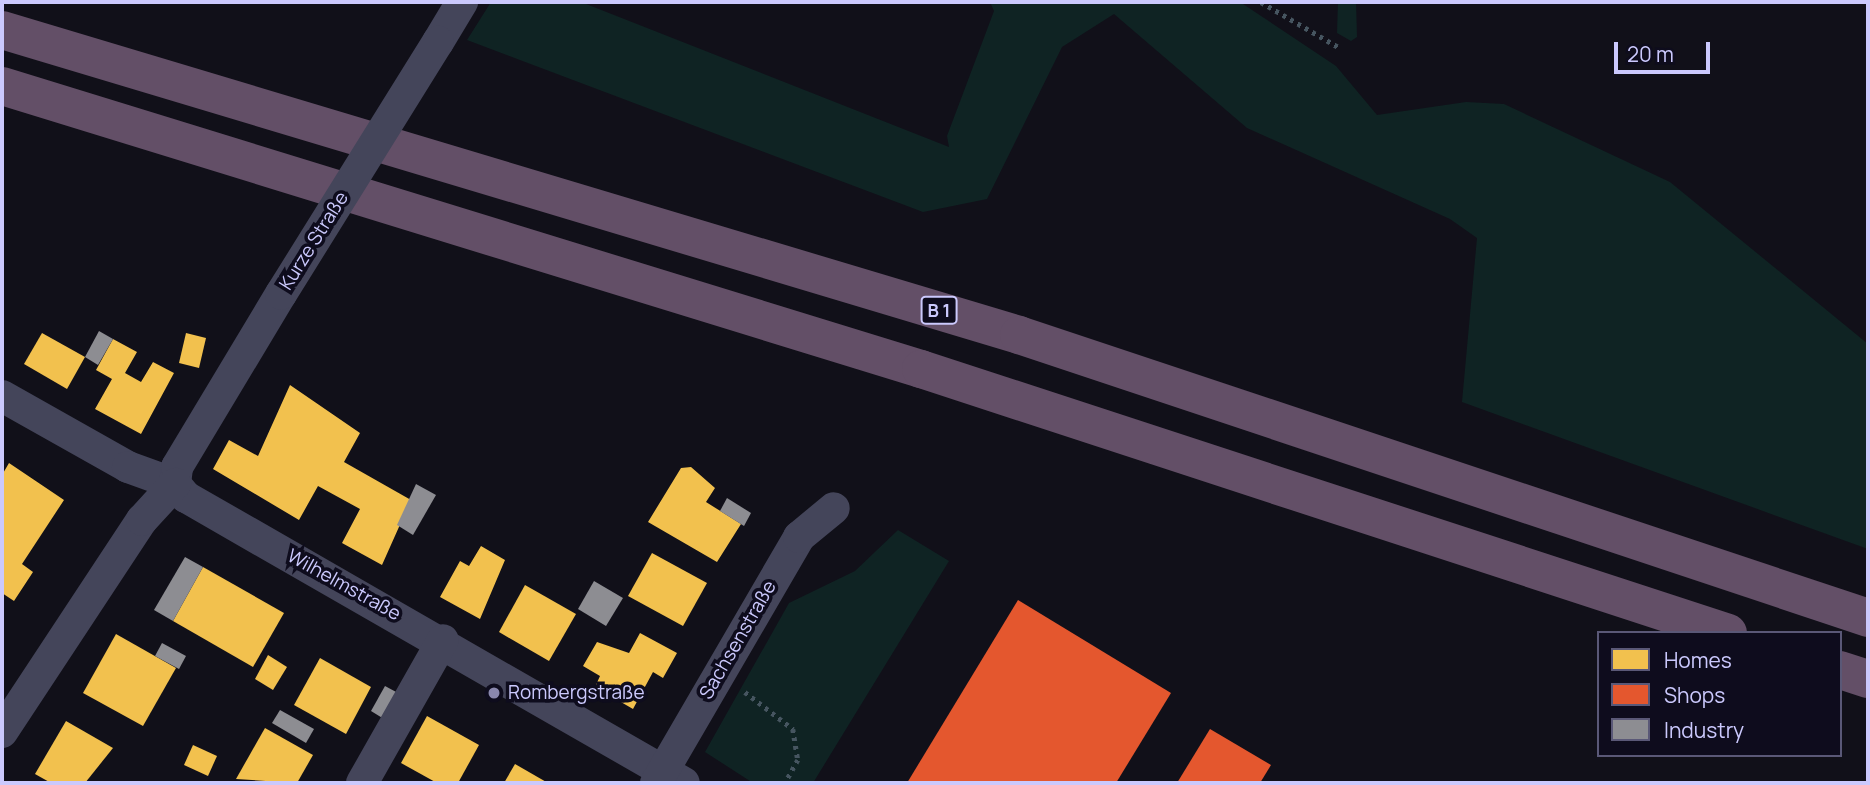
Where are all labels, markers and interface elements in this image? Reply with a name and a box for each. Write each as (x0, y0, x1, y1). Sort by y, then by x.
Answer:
scale bar (1618, 28, 1714, 72)
text: 20 m (1627, 40, 1674, 68)
street label: Kurze Straße (275, 188, 353, 294)
road number: B 1 (920, 296, 958, 324)
street label: Wilhelmstraße (283, 544, 405, 626)
street label: Sachsenstraße (695, 577, 781, 703)
legend (1597, 631, 1842, 757)
text: Homes (1664, 646, 1732, 674)
text: Shops (1664, 681, 1725, 709)
place label: Rombergstraße (508, 682, 644, 704)
marker: Rombergstraße (486, 685, 502, 701)
text: Industry (1664, 716, 1744, 744)

